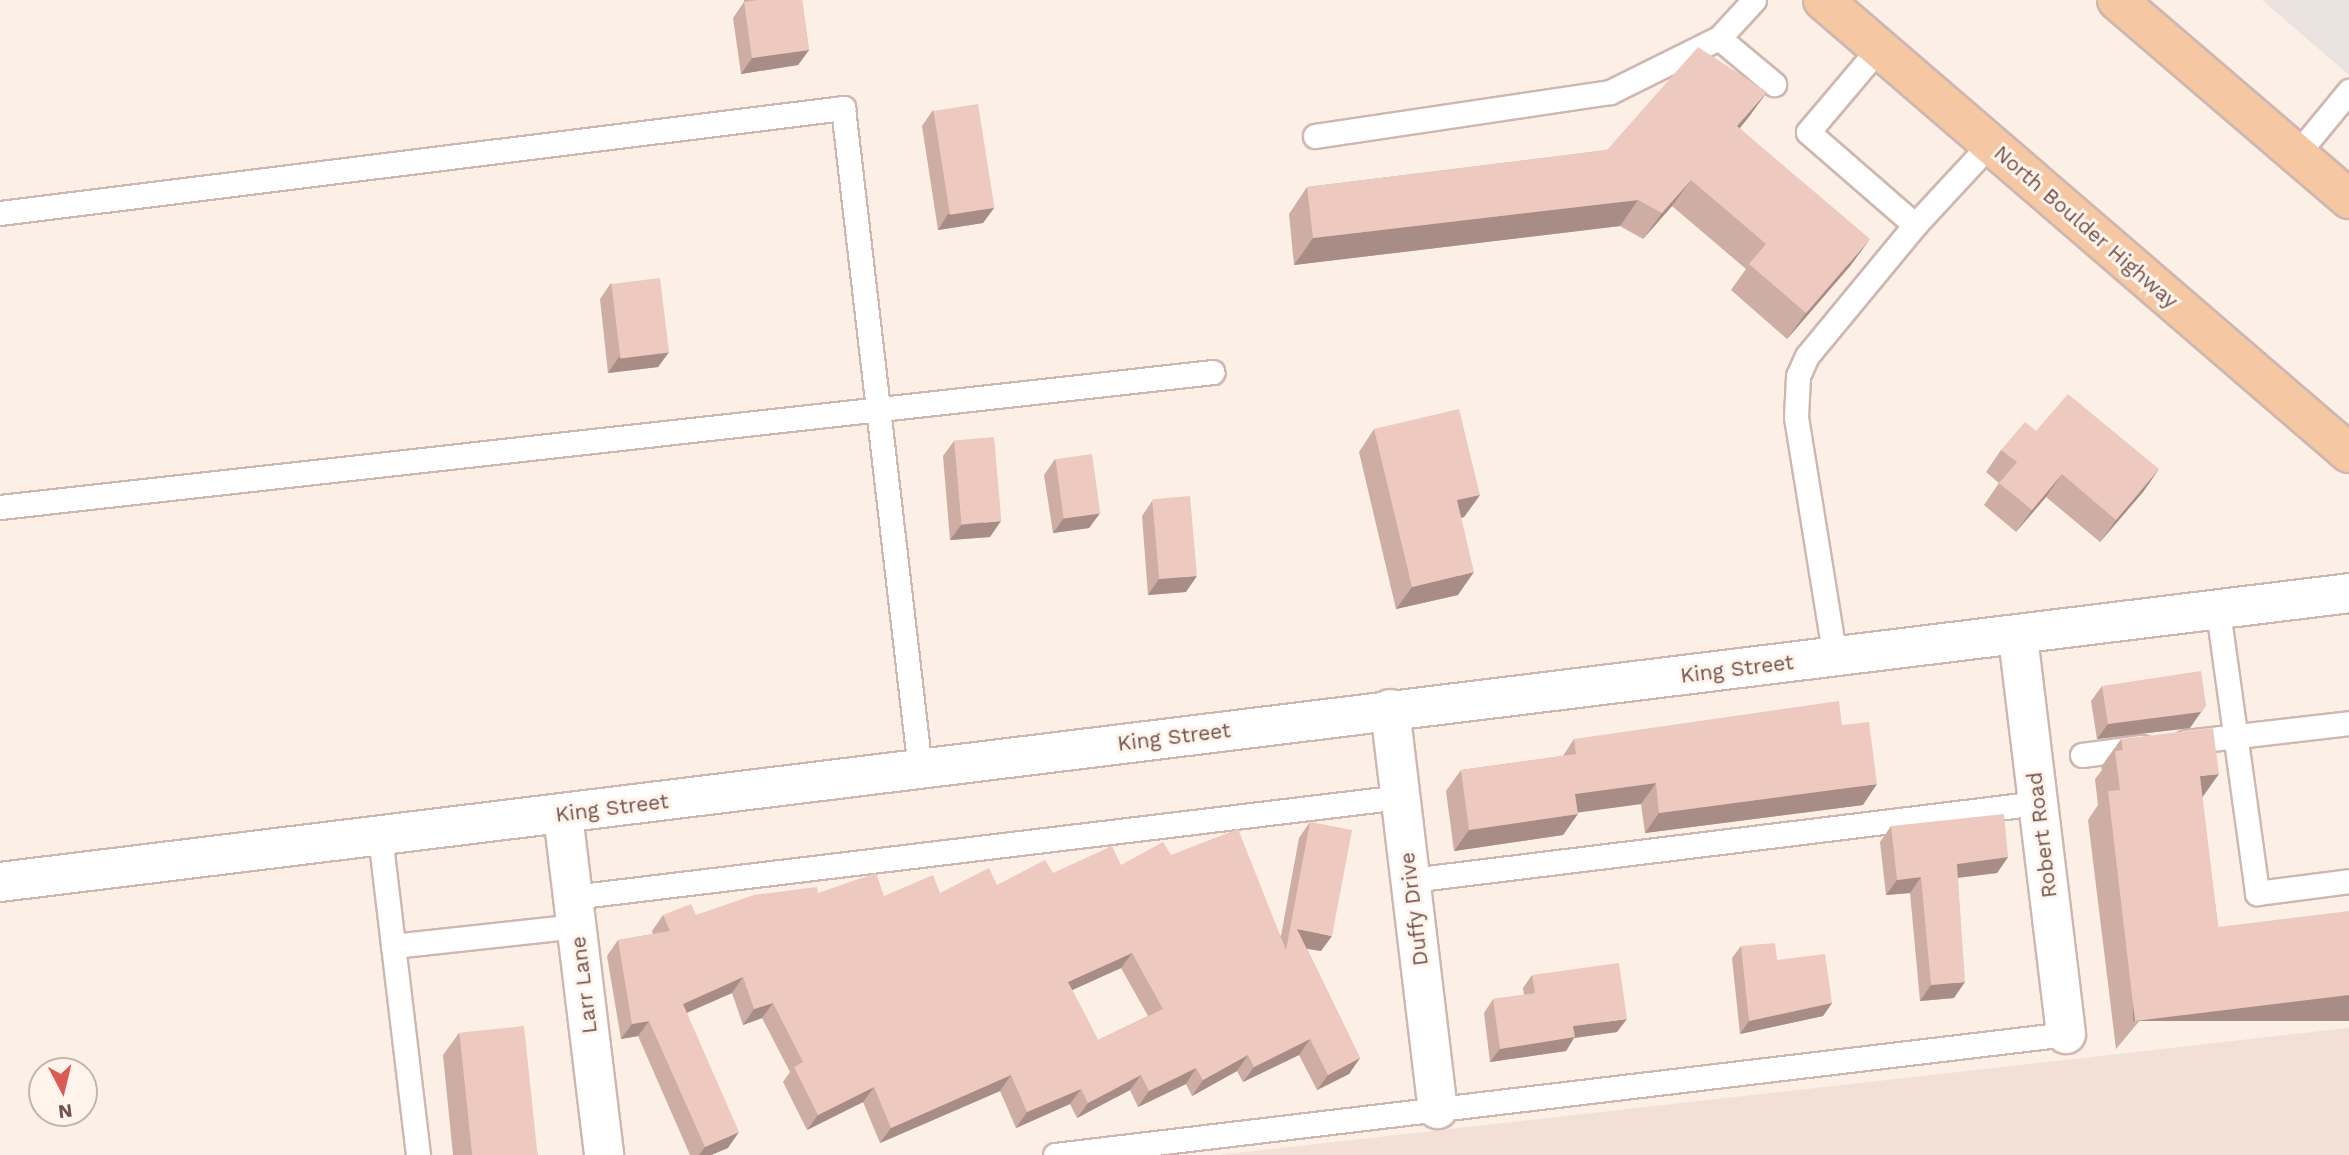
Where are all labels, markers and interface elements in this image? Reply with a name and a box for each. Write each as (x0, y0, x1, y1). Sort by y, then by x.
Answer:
street label: North Boulder Highway (1989, 140, 2183, 314)
street label: King Street (1679, 650, 1795, 688)
street label: King Street (1116, 718, 1232, 756)
street label: Robert Road (2022, 771, 2062, 899)
street label: King Street (554, 789, 670, 827)
street label: Duffy Drive (1394, 850, 1434, 968)
street label: Larr Lane (566, 935, 602, 1035)
north arrow (28, 1057, 98, 1127)
text: N (57, 1099, 74, 1124)

